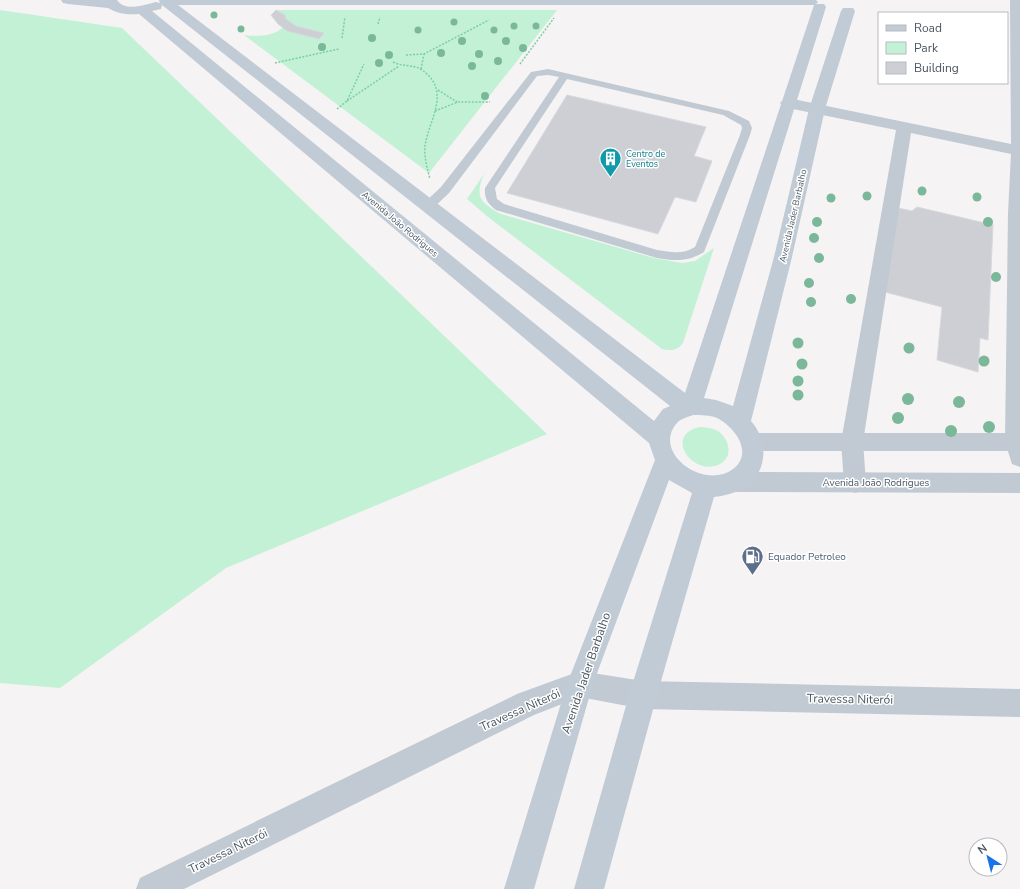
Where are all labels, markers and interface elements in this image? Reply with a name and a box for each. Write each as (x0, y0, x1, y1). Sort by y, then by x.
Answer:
legend (878, 12, 1008, 84)
text: Road (914, 20, 942, 36)
text: Park (914, 40, 939, 56)
text: Building (914, 60, 959, 76)
building icon: Centro de Eventos (597, 146, 623, 179)
place label: Centro de Eventos (626, 148, 666, 170)
street label: Avenida Jader Barbalho (776, 168, 810, 264)
street label: Avenida João Rodrigues (359, 189, 441, 259)
street label: Avenida João Rodrigues (823, 476, 930, 490)
fuel station icon: Equador Petroleo (739, 544, 765, 577)
place label: Equador Petroleo (768, 550, 846, 564)
street label: Avenida Jader Barbalho (558, 610, 614, 736)
street label: Travessa Niterói (477, 685, 563, 735)
street label: Travessa Niterói (807, 690, 893, 708)
street label: Travessa Niterói (186, 825, 270, 877)
north arrow (968, 837, 1008, 877)
text: N (975, 841, 990, 858)

